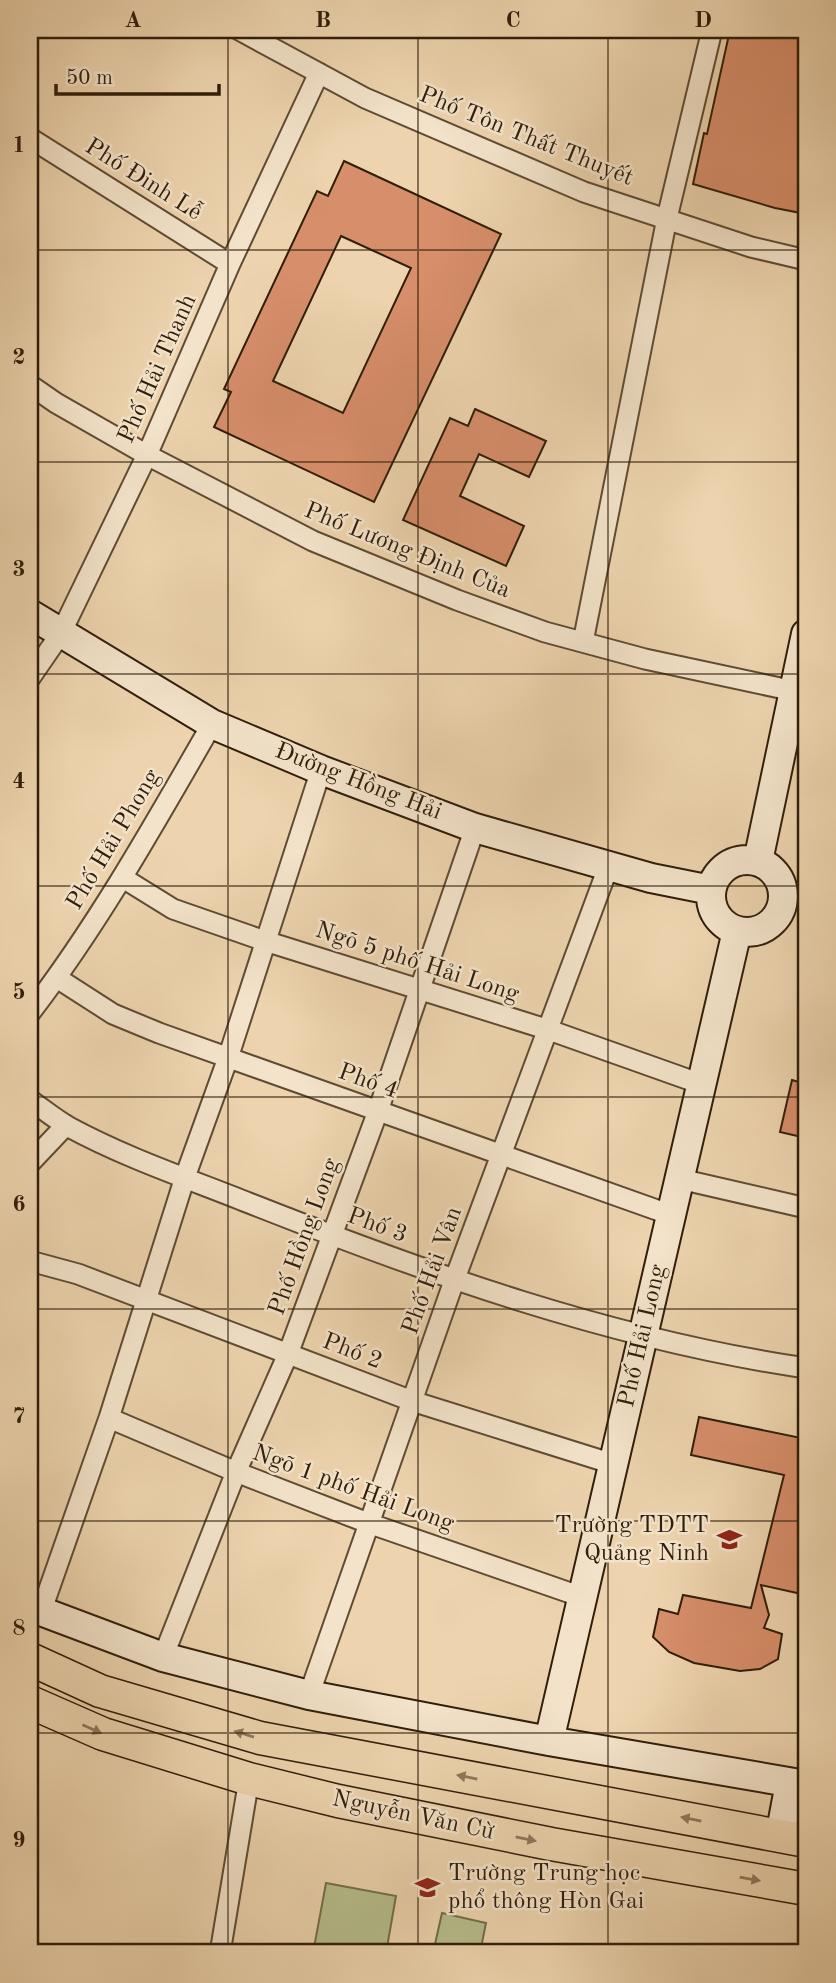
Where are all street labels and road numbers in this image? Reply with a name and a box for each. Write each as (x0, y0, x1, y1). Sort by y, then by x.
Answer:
street label: Phố Tôn Thất Thuyết (415, 82, 637, 191)
street label: Phố Đinh Lễ (80, 133, 207, 225)
street label: Phố Hải Thanh (114, 291, 202, 447)
street label: Phố Lương Định Của (301, 498, 514, 603)
street label: Đường Hồng Hải (271, 737, 445, 825)
street label: Phố Hải Phong (62, 765, 165, 914)
street label: Ngõ 5 phố Hải Long (312, 918, 522, 1007)
street label: Phố 4 (335, 1059, 402, 1104)
street label: Phố Hồng Long (264, 1154, 345, 1319)
street label: Phố 3 (344, 1203, 411, 1248)
street label: Phố Hải Vân (398, 1204, 467, 1338)
street label: Phố Hải Long (614, 1262, 671, 1410)
street label: Phố 2 (319, 1329, 386, 1374)
street label: Ngõ 1 phố Hải Long (249, 1440, 457, 1537)
street label: Nguyễn Văn Cừ (330, 1785, 497, 1845)

